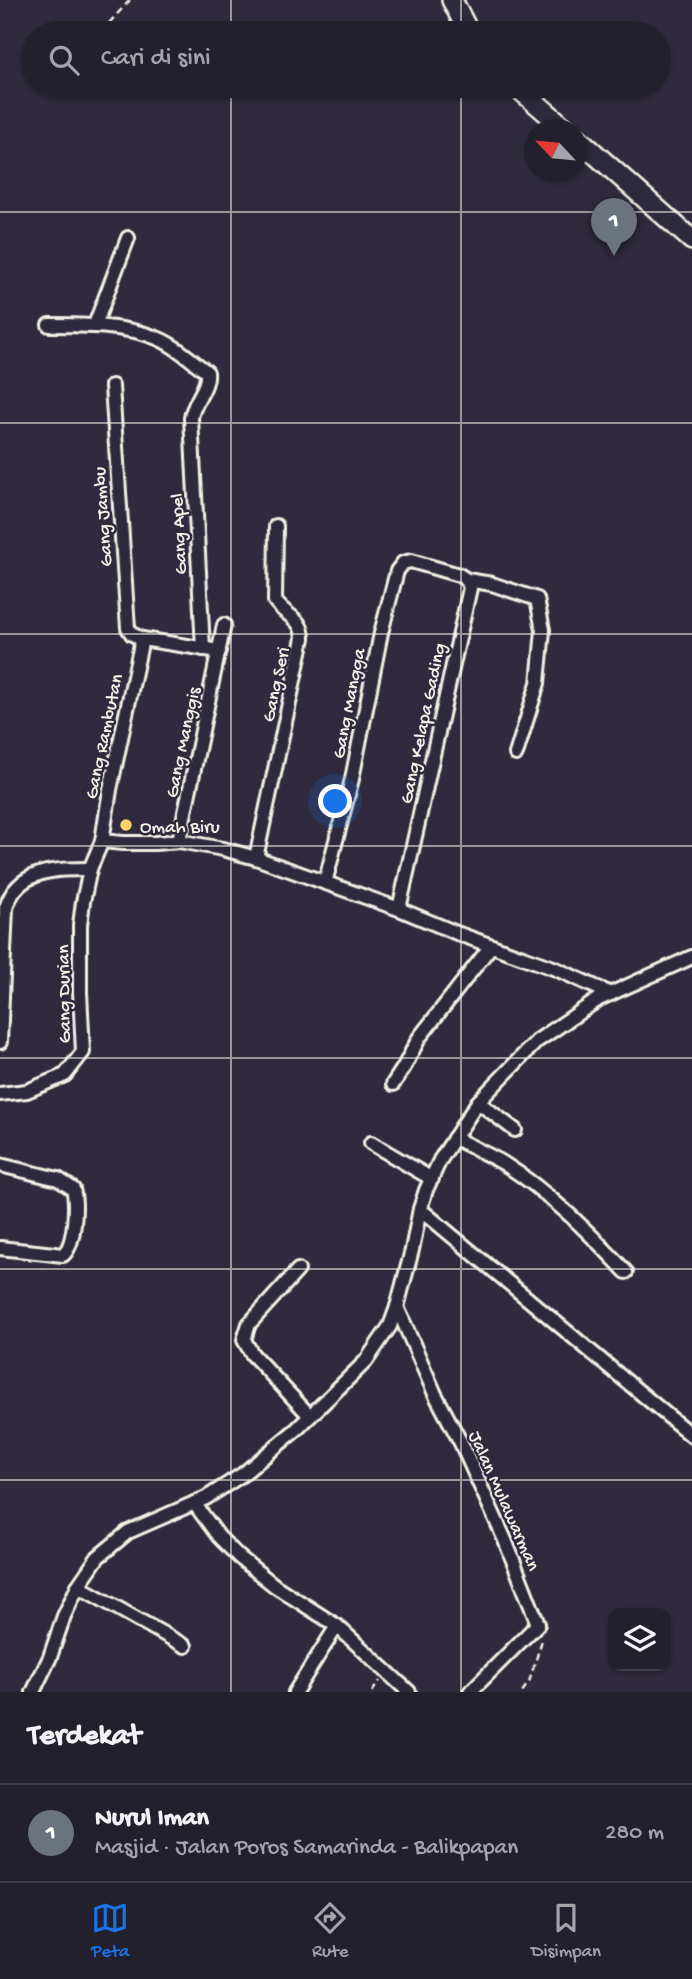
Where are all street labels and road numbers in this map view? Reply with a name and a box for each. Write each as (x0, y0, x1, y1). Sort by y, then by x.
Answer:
street label: Gang Jambu (90, 466, 119, 567)
street label: Gang Apel (167, 493, 194, 575)
street label: Gang Kelapa Gading (396, 641, 453, 806)
street label: Gang Seri (258, 645, 297, 724)
street label: Gang Mangga (328, 645, 373, 761)
street label: Gang Rambutan (81, 672, 130, 801)
street label: Gang Manggis (161, 684, 208, 800)
street label: Gang Durian (53, 944, 78, 1043)
street label: Jalan Mulawarman (462, 1428, 544, 1575)

